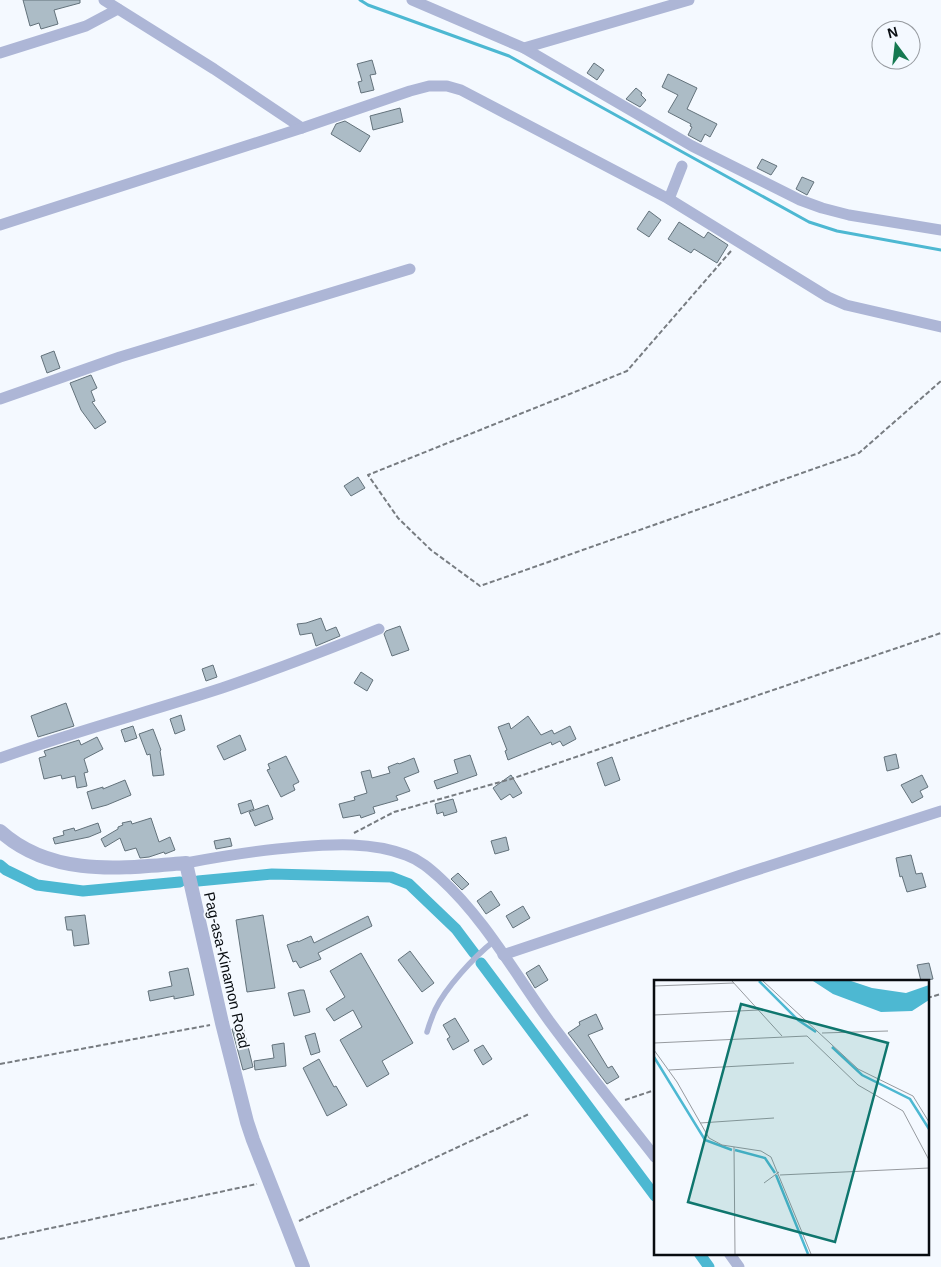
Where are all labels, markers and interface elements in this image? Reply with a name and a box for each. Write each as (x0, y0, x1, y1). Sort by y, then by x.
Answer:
north arrow (871, 20, 921, 70)
text: N (886, 23, 900, 41)
street label: Pag-asa-Kinamon Road (201, 890, 253, 1050)
inset map (654, 980, 928, 1254)

